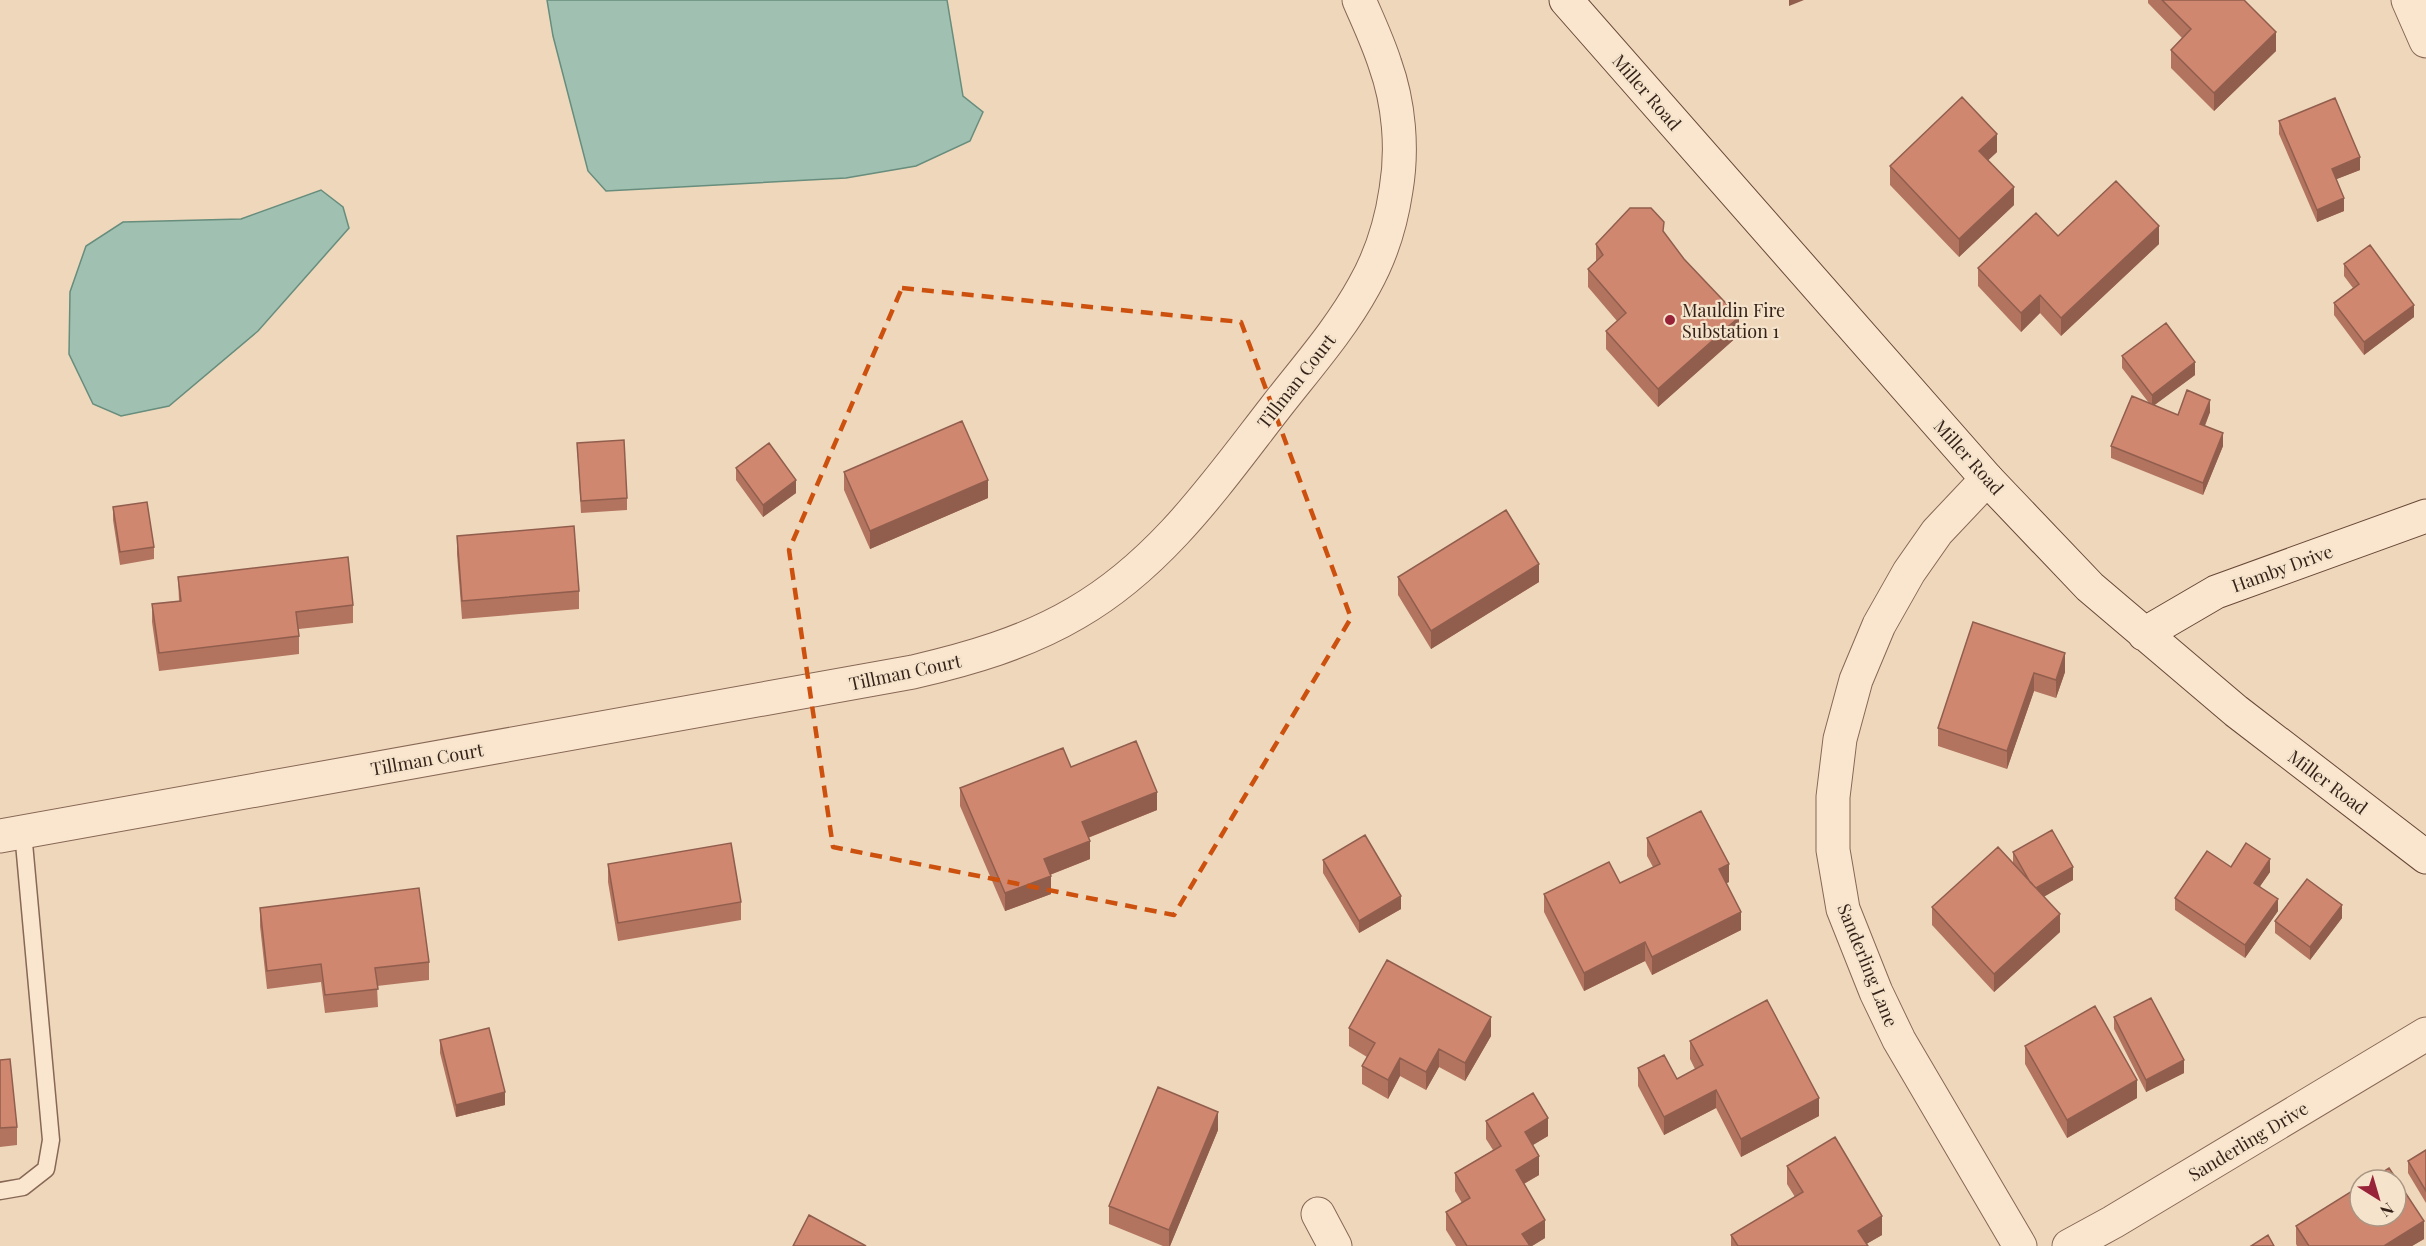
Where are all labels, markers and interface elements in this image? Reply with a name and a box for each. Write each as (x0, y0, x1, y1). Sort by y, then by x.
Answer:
street label: Miller Road (1607, 49, 1687, 135)
place label: Mauldin Fire Substation 1 (1682, 298, 1785, 343)
marker: Mauldin Fire Substation 1 (1663, 313, 1677, 327)
street label: Tillman Court (1251, 328, 1341, 433)
street label: Miller Road (1929, 414, 2009, 500)
street label: Hamby Drive (2228, 539, 2336, 597)
street label: Tillman Court (847, 648, 964, 696)
street label: Tillman Court (369, 737, 486, 781)
street label: Miller Road (2284, 744, 2373, 820)
street label: Sanderling Lane (1832, 900, 1904, 1030)
street label: Sanderling Drive (2184, 1096, 2312, 1186)
north arrow (2348, 1168, 2408, 1228)
text: N (2376, 1199, 2398, 1223)

